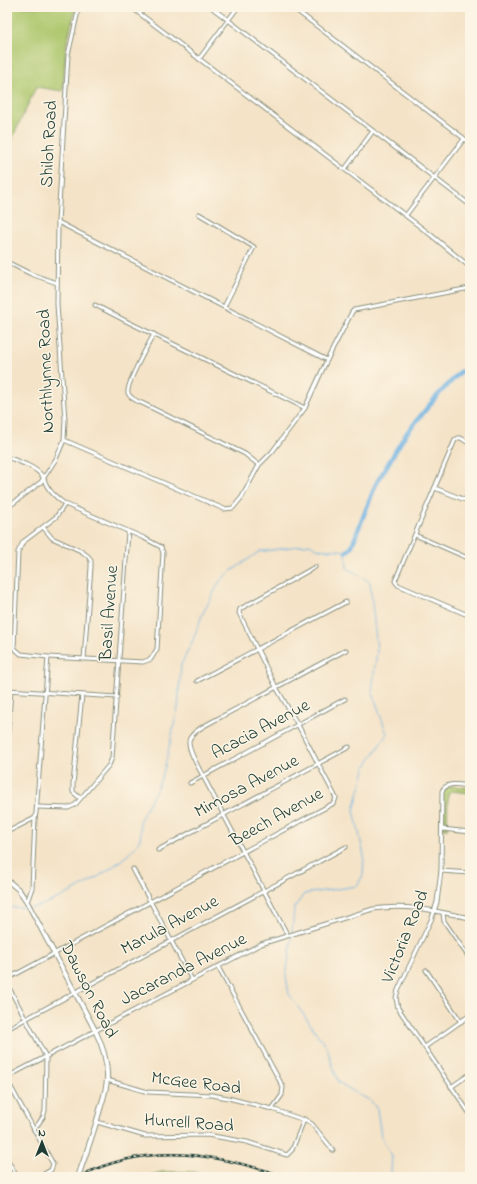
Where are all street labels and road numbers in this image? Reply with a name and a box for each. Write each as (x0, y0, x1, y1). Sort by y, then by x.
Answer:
street label: Shiloh Road (35, 100, 65, 188)
street label: Northlynne Road (32, 308, 62, 434)
street label: Basil Avenue (94, 563, 126, 663)
street label: Acacia Avenue (207, 693, 316, 767)
street label: Mimosa Avenue (190, 748, 305, 825)
street label: Beech Avenue (225, 781, 329, 855)
street label: Victoria Road (375, 887, 436, 988)
street label: Marula Avenue (116, 889, 224, 963)
street label: Jacaranda Avenue (116, 927, 252, 1013)
street label: Dawson Road (52, 936, 124, 1043)
street label: McGee Road (150, 1066, 242, 1102)
street label: Hurrell Road (143, 1108, 235, 1140)

